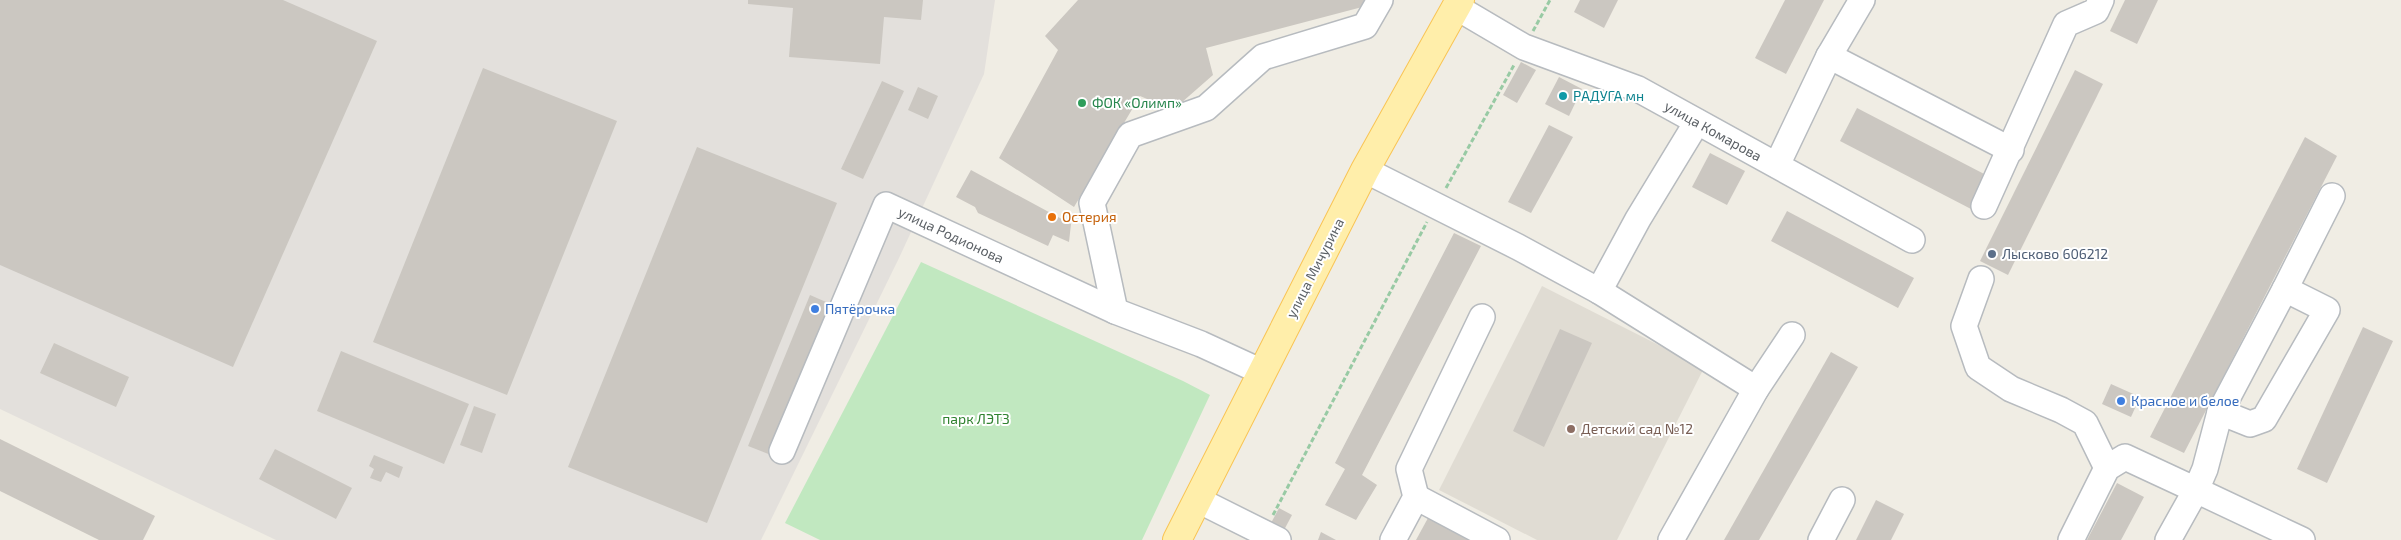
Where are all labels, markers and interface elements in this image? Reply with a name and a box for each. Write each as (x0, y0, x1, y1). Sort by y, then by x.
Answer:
place label: РАДУГА мн (1573, 87, 1644, 104)
marker: РАДУГА мн (1557, 90, 1569, 102)
place label: ФОК «Олимп» (1092, 94, 1182, 111)
marker: ФОК «Олимп» (1076, 97, 1088, 109)
street label: улица Комарова (1662, 97, 1765, 164)
street label: улица Родионова (896, 203, 1007, 266)
place label: Остерия (1062, 208, 1117, 225)
marker: Остерия (1046, 211, 1058, 223)
street label: улица Мичурина (1282, 215, 1347, 321)
place label: Лысково 606212 (2002, 245, 2108, 262)
marker: Лысково 606212 (1986, 248, 1998, 260)
place label: Пятёрочка (825, 300, 895, 317)
marker: Пятёрочка (809, 303, 821, 315)
place label: Красное и белое (2131, 392, 2239, 409)
marker: Красное и белое (2115, 395, 2127, 407)
park label: парк ЛЭТЗ (942, 410, 1010, 427)
place label: Детский сад №12 (1581, 420, 1693, 437)
marker: Детский сад №12 (1565, 423, 1577, 435)

